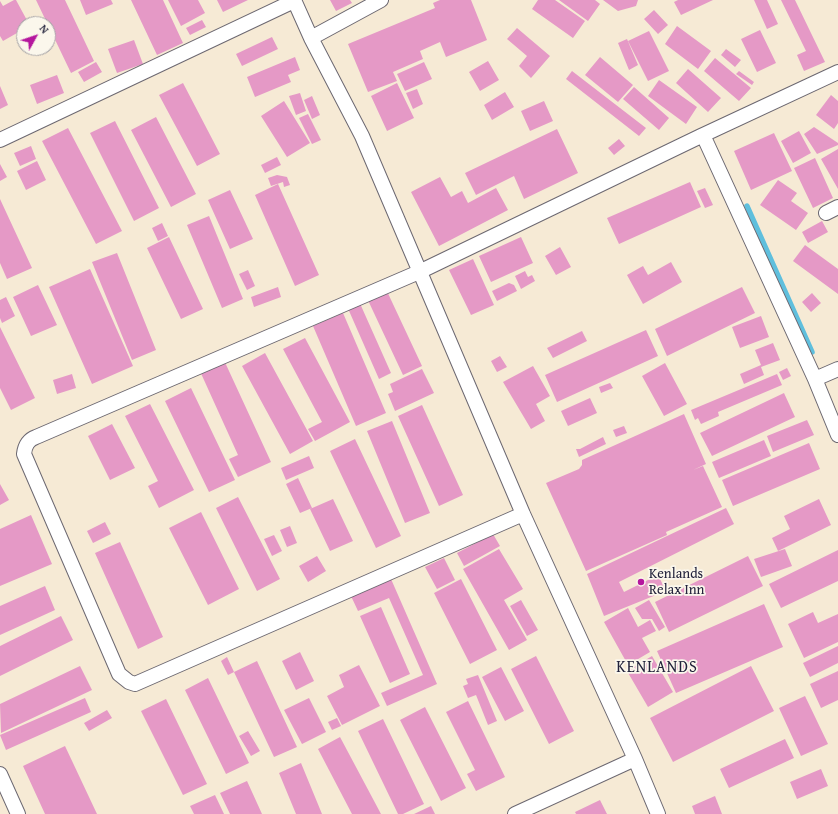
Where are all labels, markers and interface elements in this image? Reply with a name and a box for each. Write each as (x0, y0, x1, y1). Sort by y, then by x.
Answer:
north arrow (16, 16, 56, 56)
text: N (36, 21, 53, 37)
place label: Kenlands Relax Inn (649, 566, 704, 598)
marker: Kenlands Relax Inn (636, 577, 646, 587)
district label: KENLANDS (616, 658, 698, 678)

